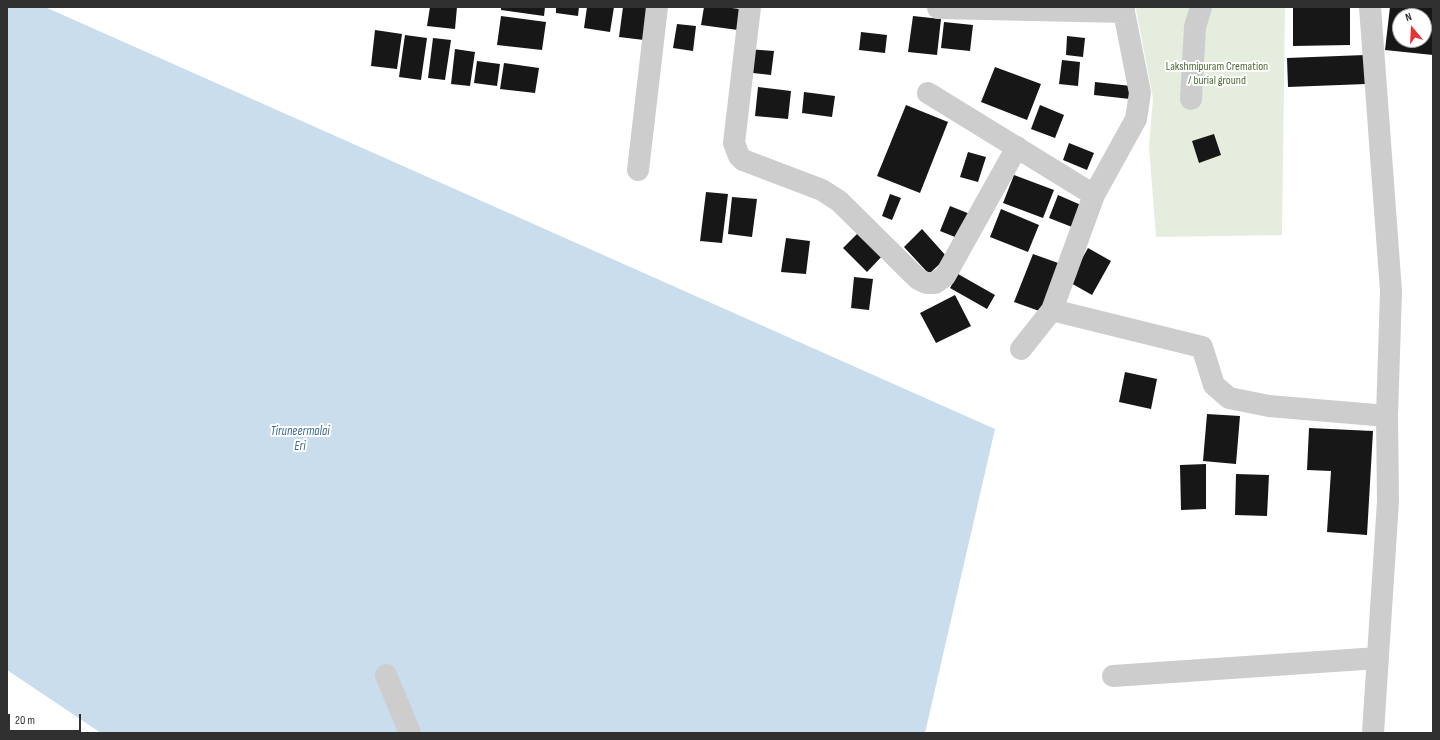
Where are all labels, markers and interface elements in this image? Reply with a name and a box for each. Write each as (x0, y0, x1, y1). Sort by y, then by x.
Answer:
north arrow (1392, 8, 1432, 48)
text: N (1404, 10, 1413, 24)
park label: Lakshmipuram Cremation / burial ground (1166, 60, 1268, 88)
water label: Tiruneermalai Eri (270, 424, 330, 455)
scale bar (10, 706, 83, 732)
text: 20 m (15, 713, 35, 728)

